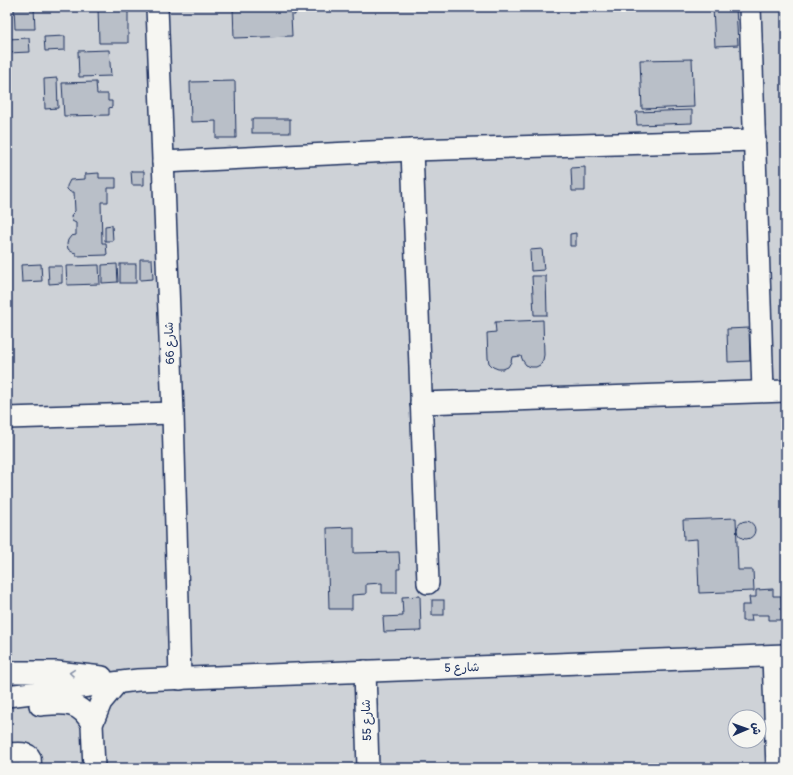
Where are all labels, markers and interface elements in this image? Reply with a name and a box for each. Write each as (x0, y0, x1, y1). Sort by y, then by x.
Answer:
street label: شارع 66 (162, 321, 179, 365)
street label: شارع 5 (444, 660, 480, 677)
one-way arrow (69, 669, 75, 678)
street label: شارع 55 (359, 699, 376, 741)
north arrow (727, 709, 767, 749)
text: ش (750, 722, 763, 735)

